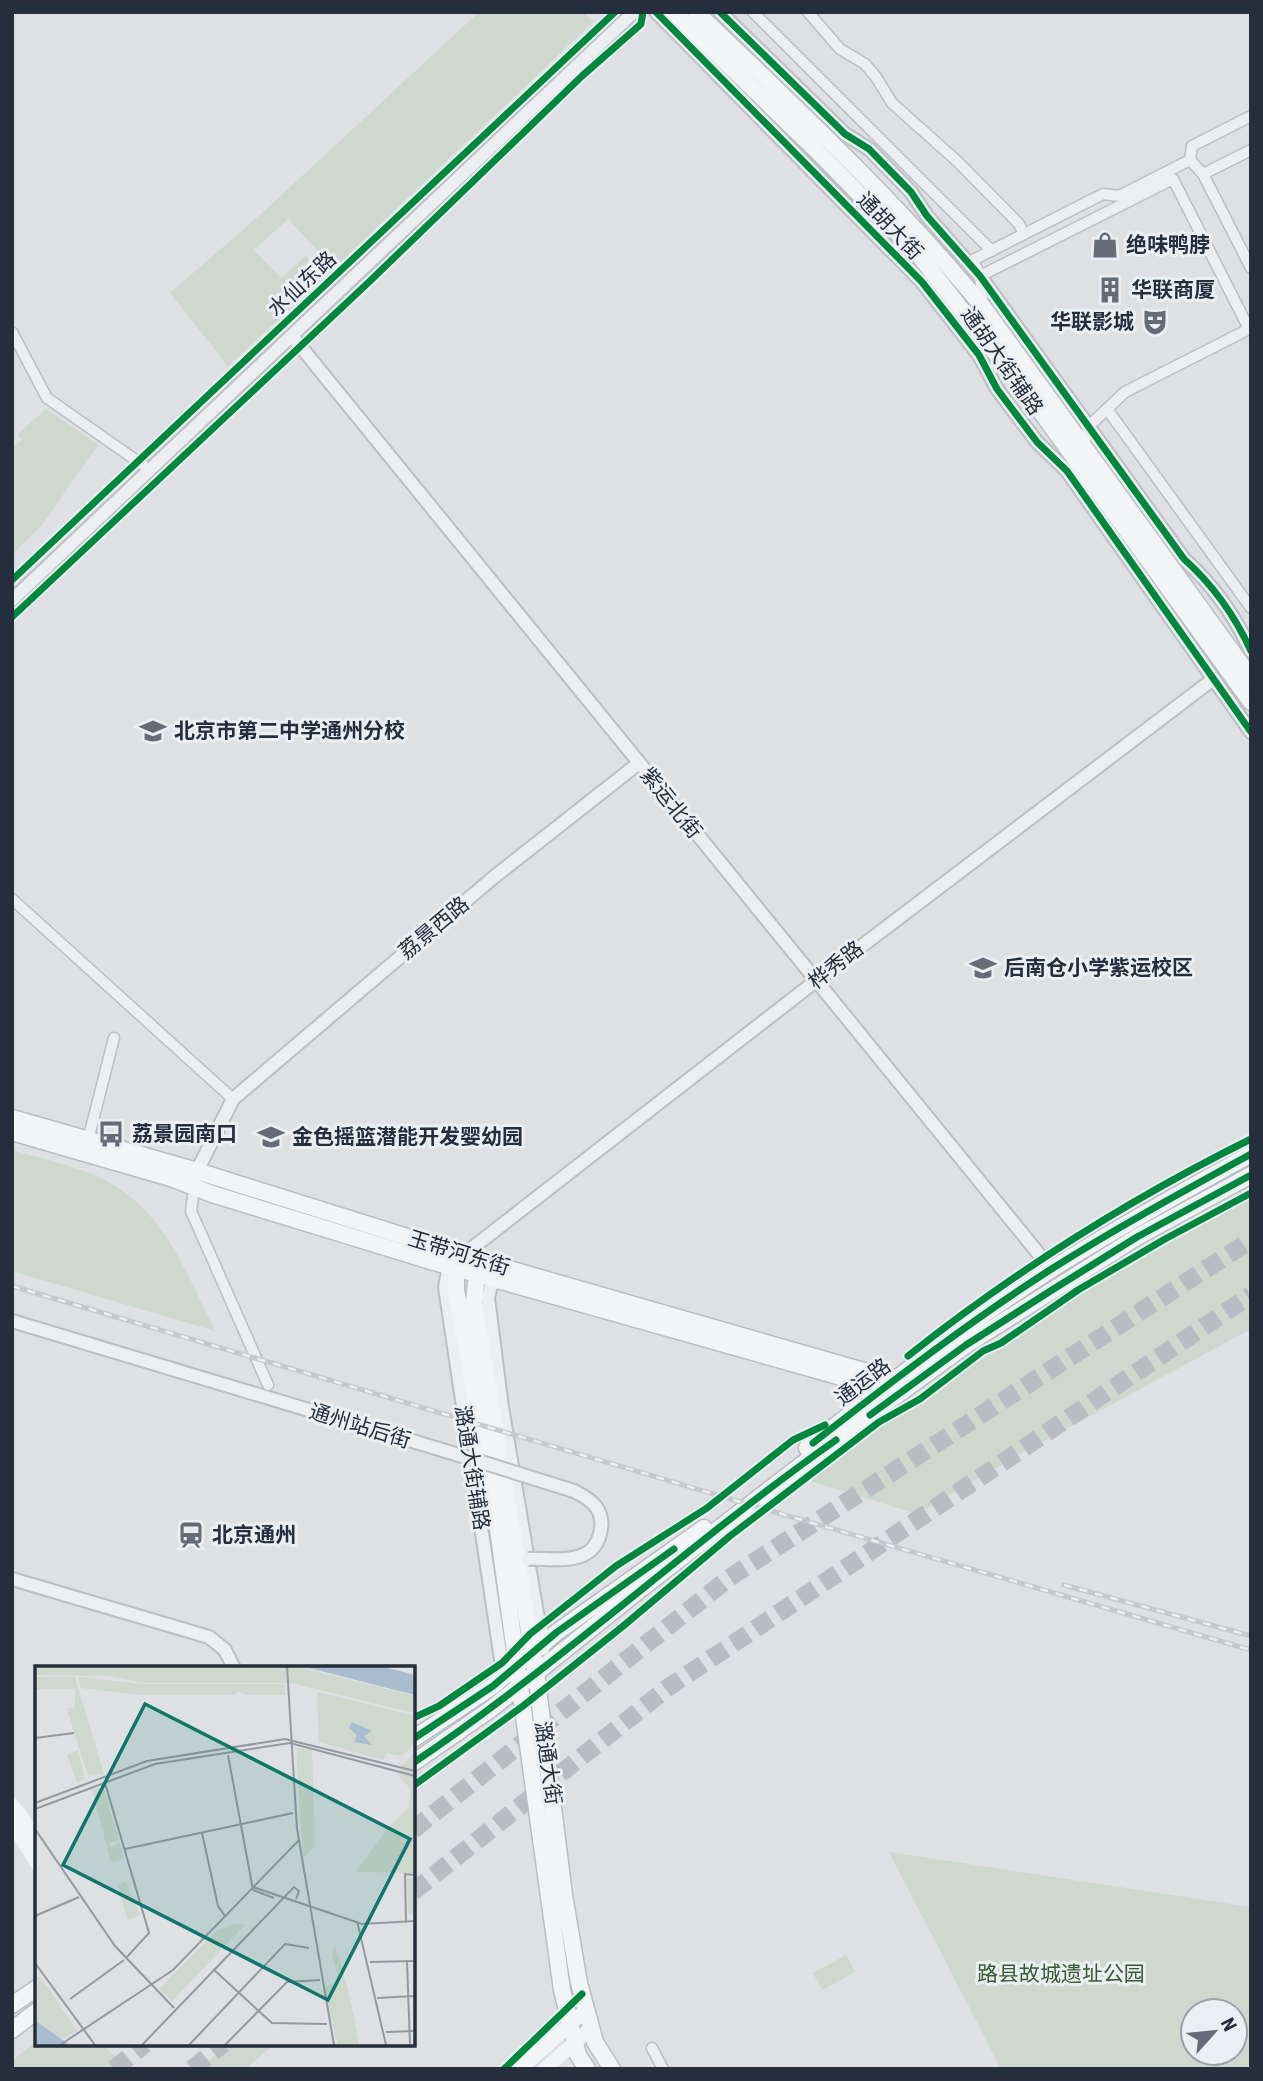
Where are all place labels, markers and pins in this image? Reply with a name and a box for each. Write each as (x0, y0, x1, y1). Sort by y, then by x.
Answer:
shop icon: 绝味鸭脖 (1090, 230, 1120, 260)
place label: 绝味鸭脖 (1126, 233, 1210, 257)
building icon: 华联商厦 (1095, 275, 1125, 305)
place label: 华联商厦 (1131, 278, 1215, 302)
theatre icon: 华联影城 (1140, 307, 1170, 337)
place label: 华联影城 (1050, 310, 1134, 334)
school or university icon: 北京市第二中学通州分校 (138, 716, 168, 746)
place label: 北京市第二中学通州分校 (174, 719, 405, 743)
school or university icon: 后南仓小学紫运校区 (968, 953, 998, 983)
place label: 后南仓小学紫运校区 (1004, 956, 1193, 980)
bus stop icon: 荔景园南口 (96, 1119, 126, 1149)
place label: 荔景园南口 (132, 1122, 237, 1146)
school or university icon: 金色摇篮潜能开发婴幼园 (256, 1122, 286, 1152)
place label: 金色摇篮潜能开发婴幼园 (292, 1125, 523, 1149)
station icon: 北京通州 (176, 1520, 206, 1550)
place label: 北京通州 (212, 1523, 296, 1547)

